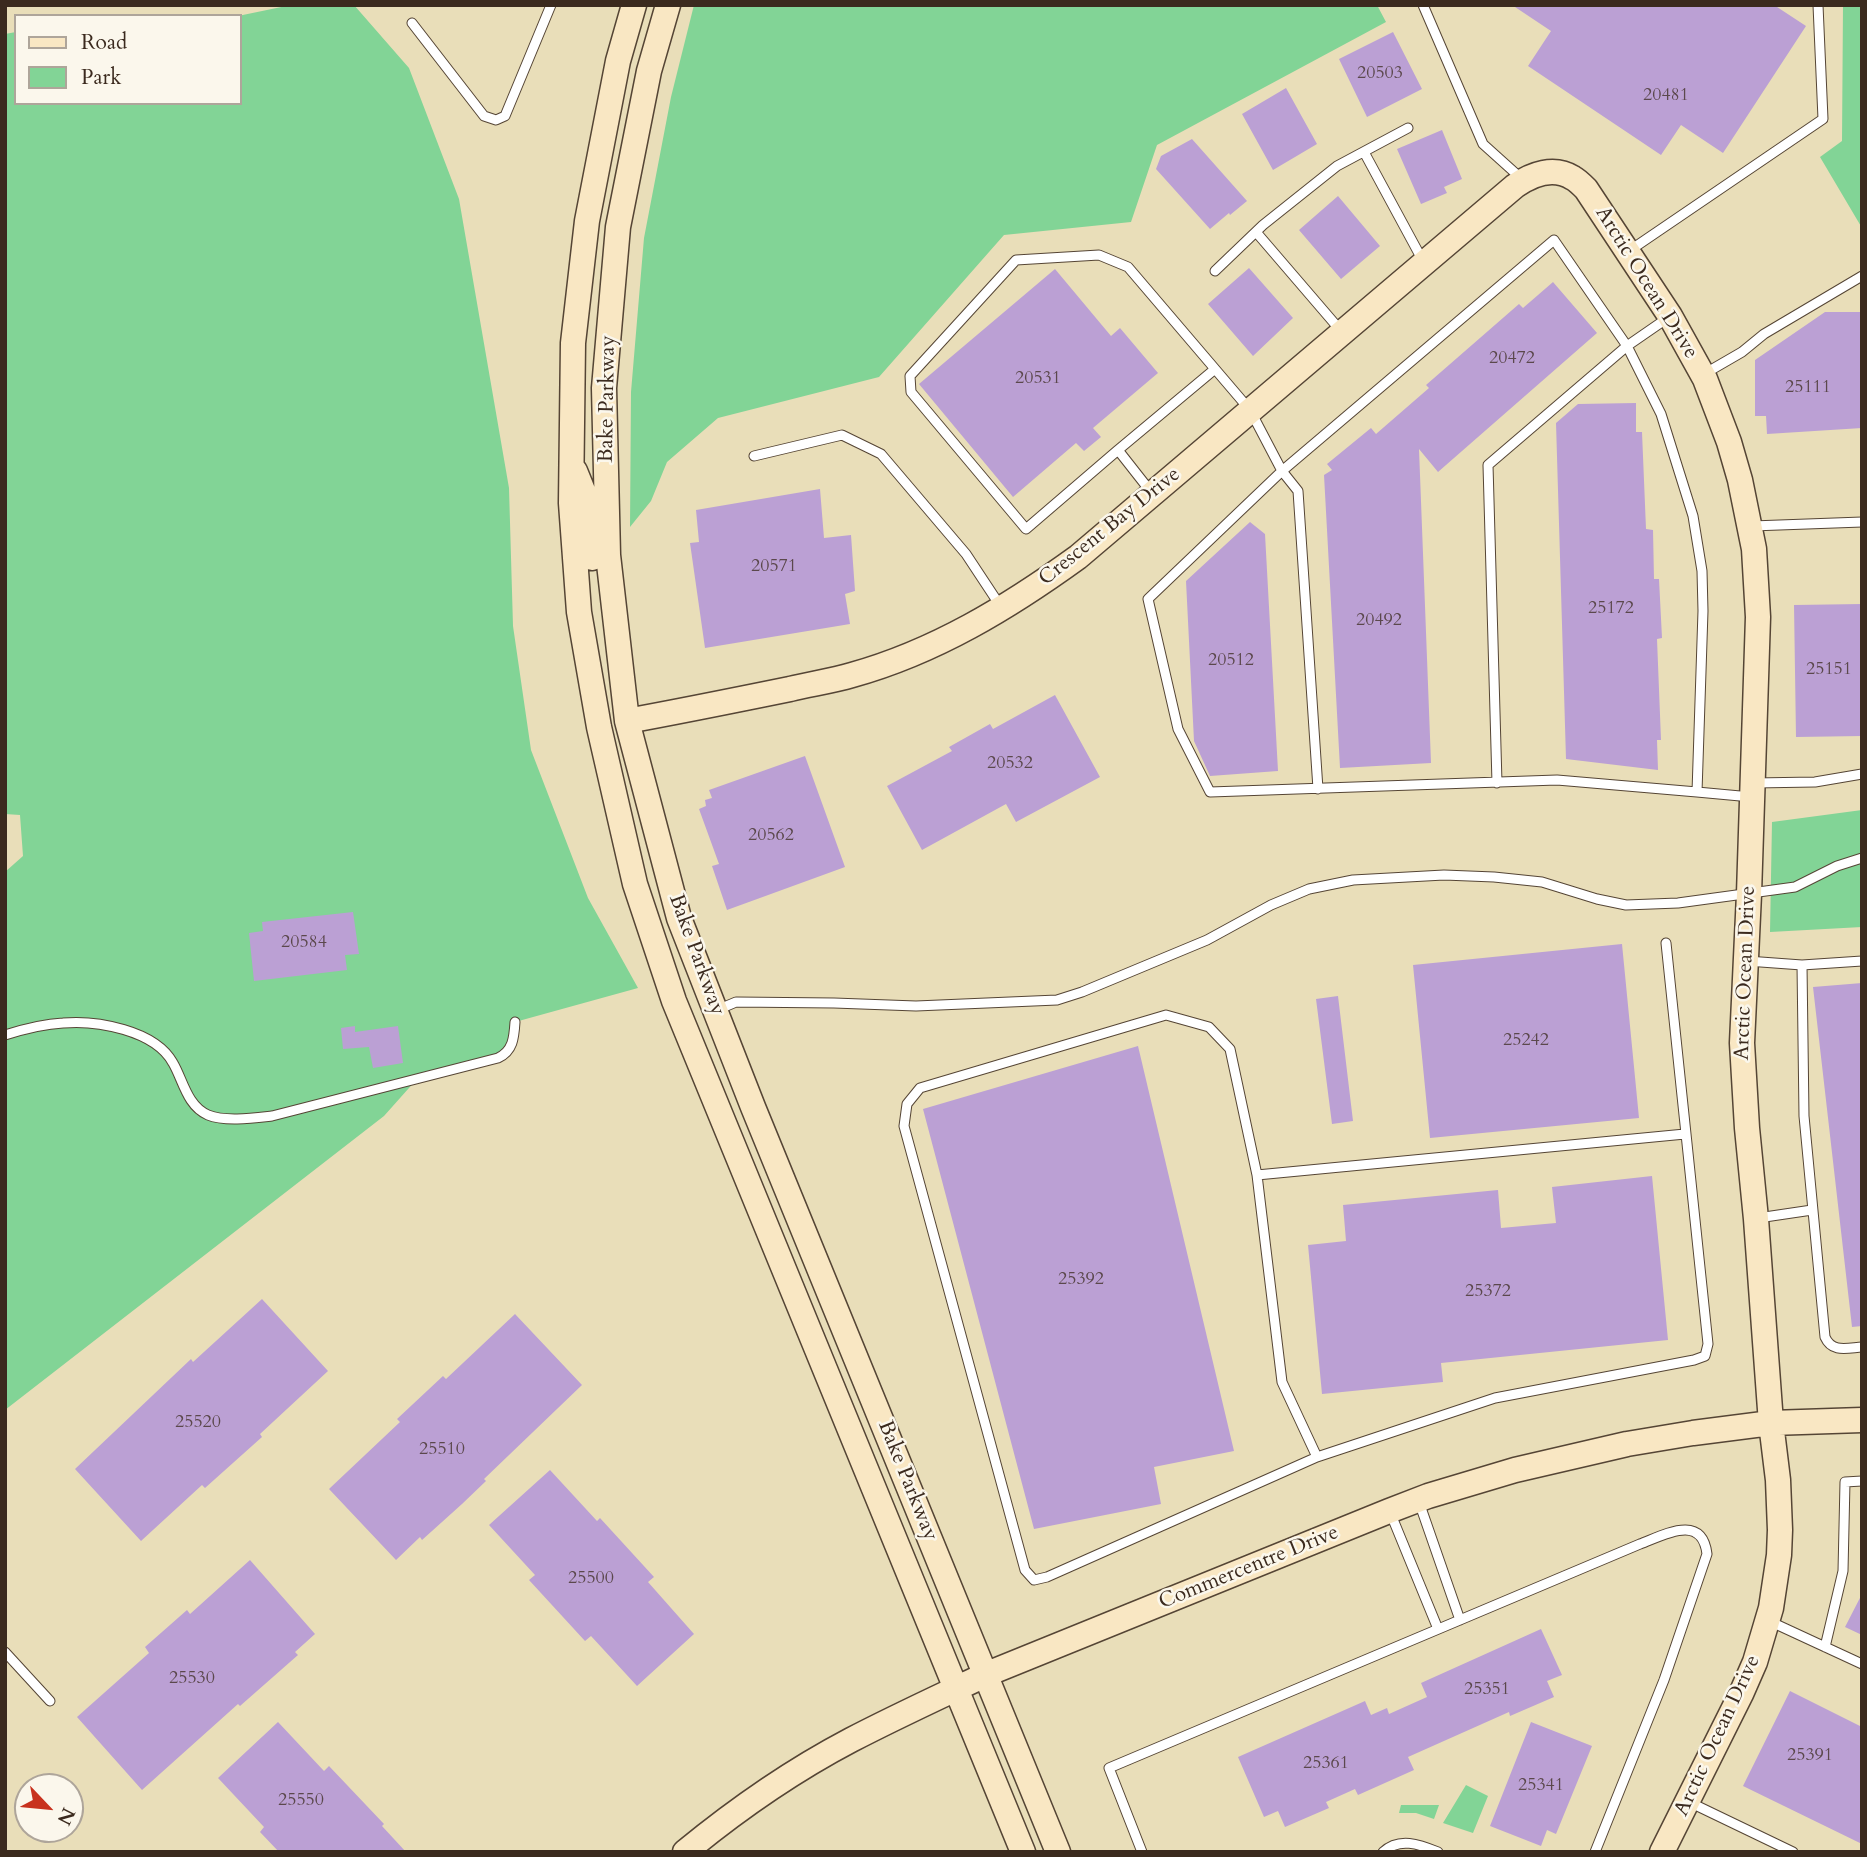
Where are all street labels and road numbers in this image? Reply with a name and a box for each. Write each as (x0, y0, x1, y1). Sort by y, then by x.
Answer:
street label: Arctic Ocean Drive (1589, 202, 1703, 364)
street label: Bake Parkway (594, 335, 622, 463)
street label: Crescent Bay Drive (1034, 462, 1186, 592)
street label: Arctic Ocean Drive (1730, 885, 1762, 1061)
street label: Bake Parkway (662, 891, 730, 1019)
street label: Bake Parkway (872, 1417, 942, 1545)
street label: Commercentre Drive (1156, 1520, 1342, 1616)
street label: Arctic Ocean Drive (1670, 1652, 1766, 1820)

